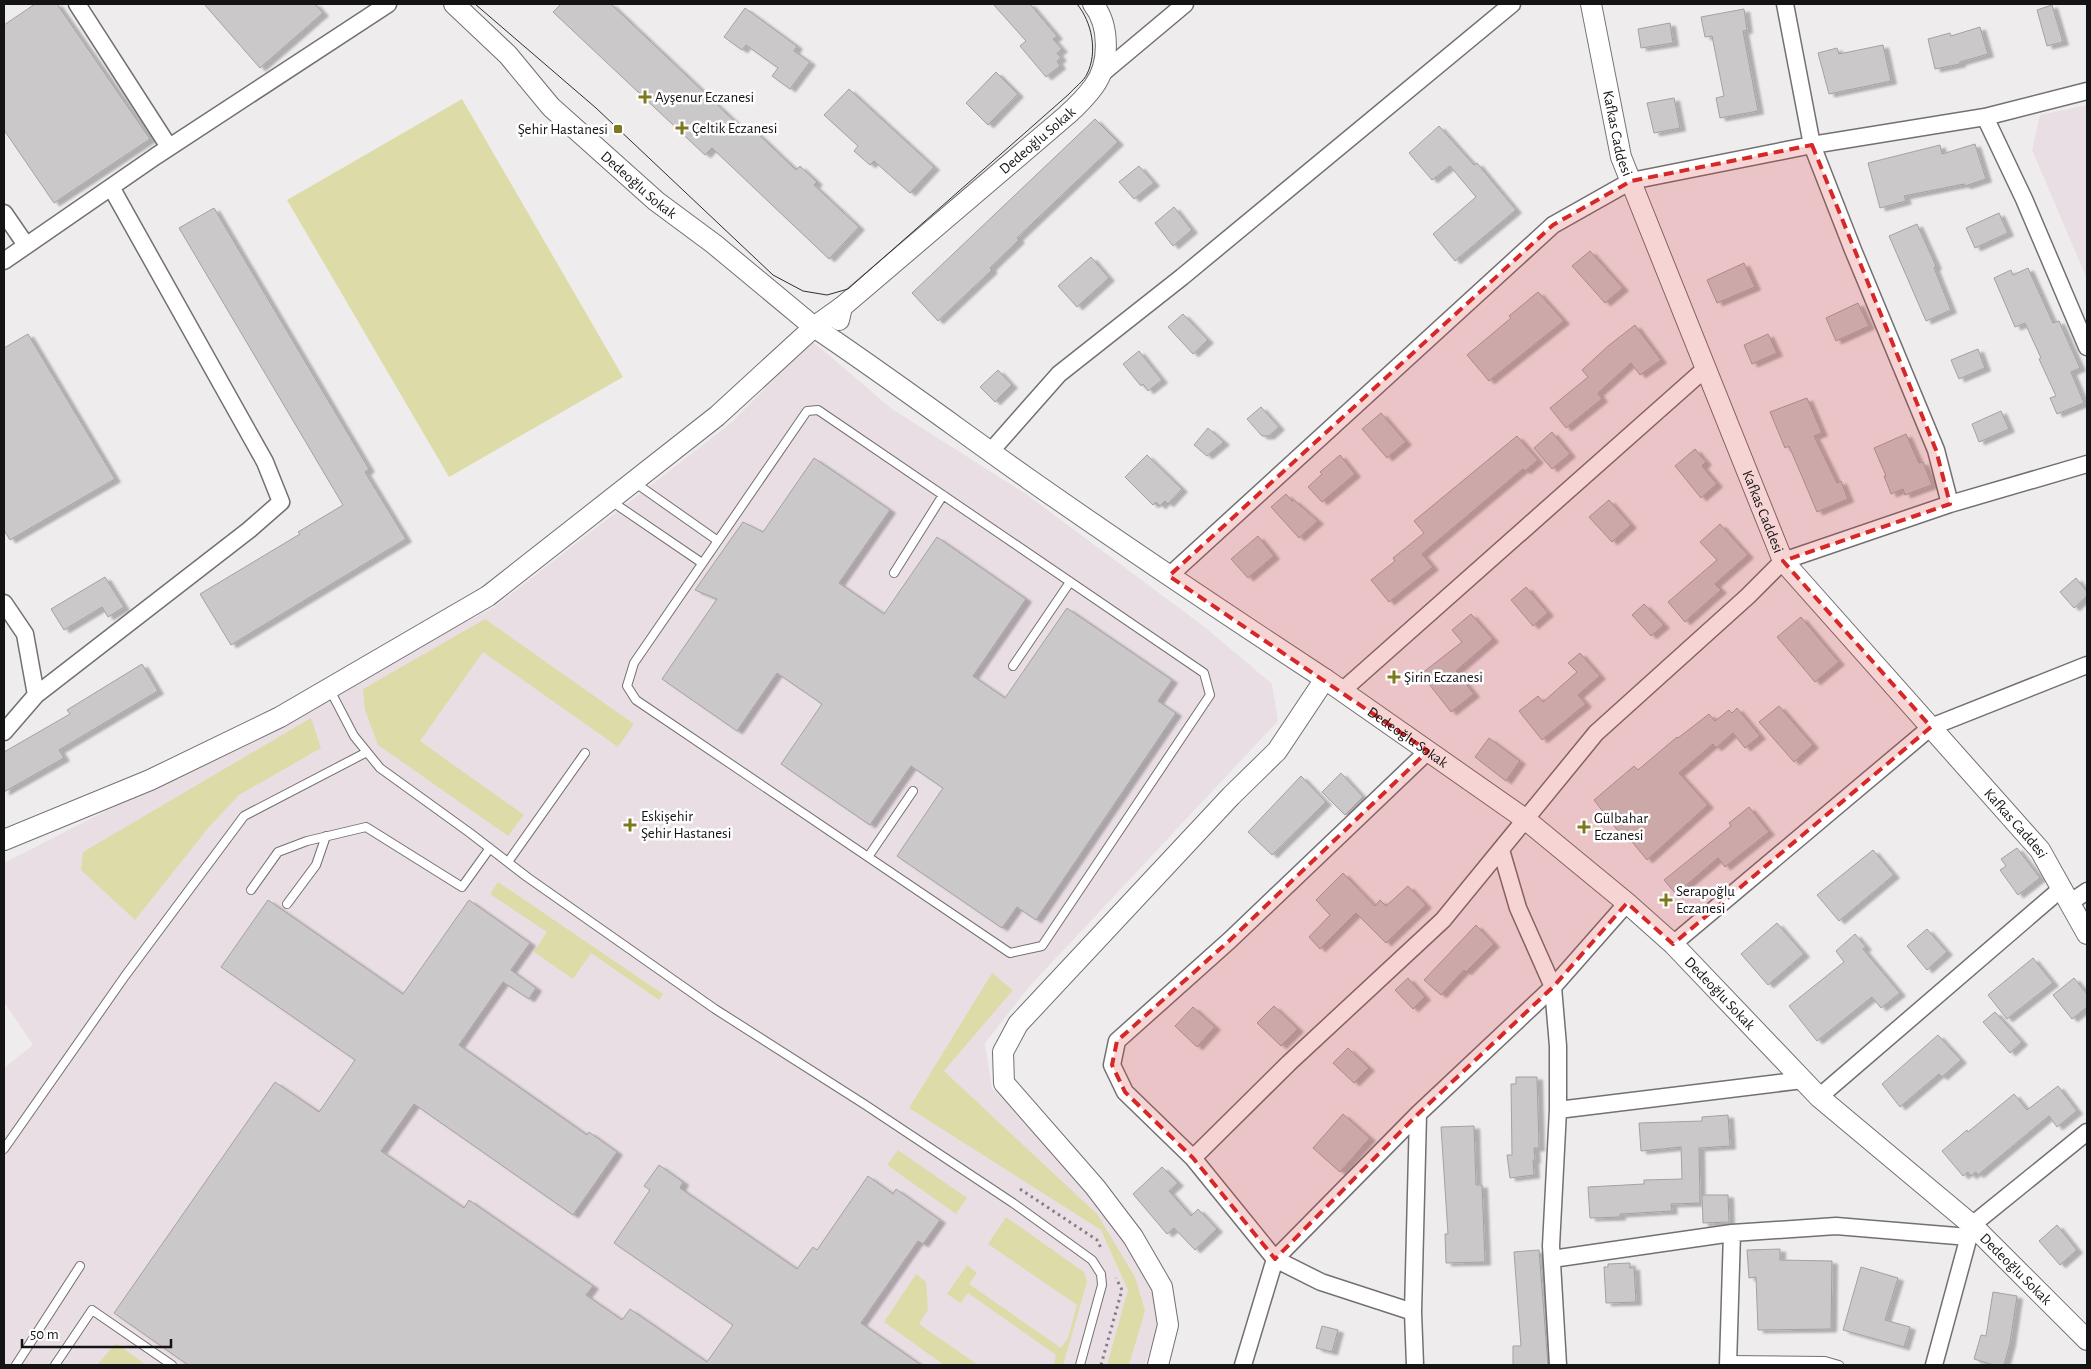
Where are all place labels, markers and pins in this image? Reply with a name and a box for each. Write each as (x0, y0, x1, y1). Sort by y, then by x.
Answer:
place label: Ayşenur Eczanesi (655, 90, 754, 105)
marker: Ayşenur Eczanesi (639, 91, 651, 103)
place label: Çeltik Eczanesi (692, 121, 777, 136)
place label: Şehir Hastanesi (518, 122, 608, 137)
marker: Çeltik Eczanesi (676, 122, 688, 134)
marker: Şehir Hastanesi (612, 123, 624, 135)
place label: Şirin Eczanesi (1404, 670, 1483, 685)
marker: Şirin Eczanesi (1388, 671, 1400, 683)
place label: Eskişehir Şehir Hastanesi (641, 809, 731, 841)
place label: Gülbahar Eczanesi (1594, 811, 1648, 843)
marker: Eskişehir Şehir Hastanesi (623, 818, 637, 832)
marker: Gülbahar Eczanesi (1578, 821, 1590, 833)
place label: Serapoğlu Eczanesi (1676, 884, 1735, 916)
marker: Serapoğlu Eczanesi (1660, 894, 1672, 906)

